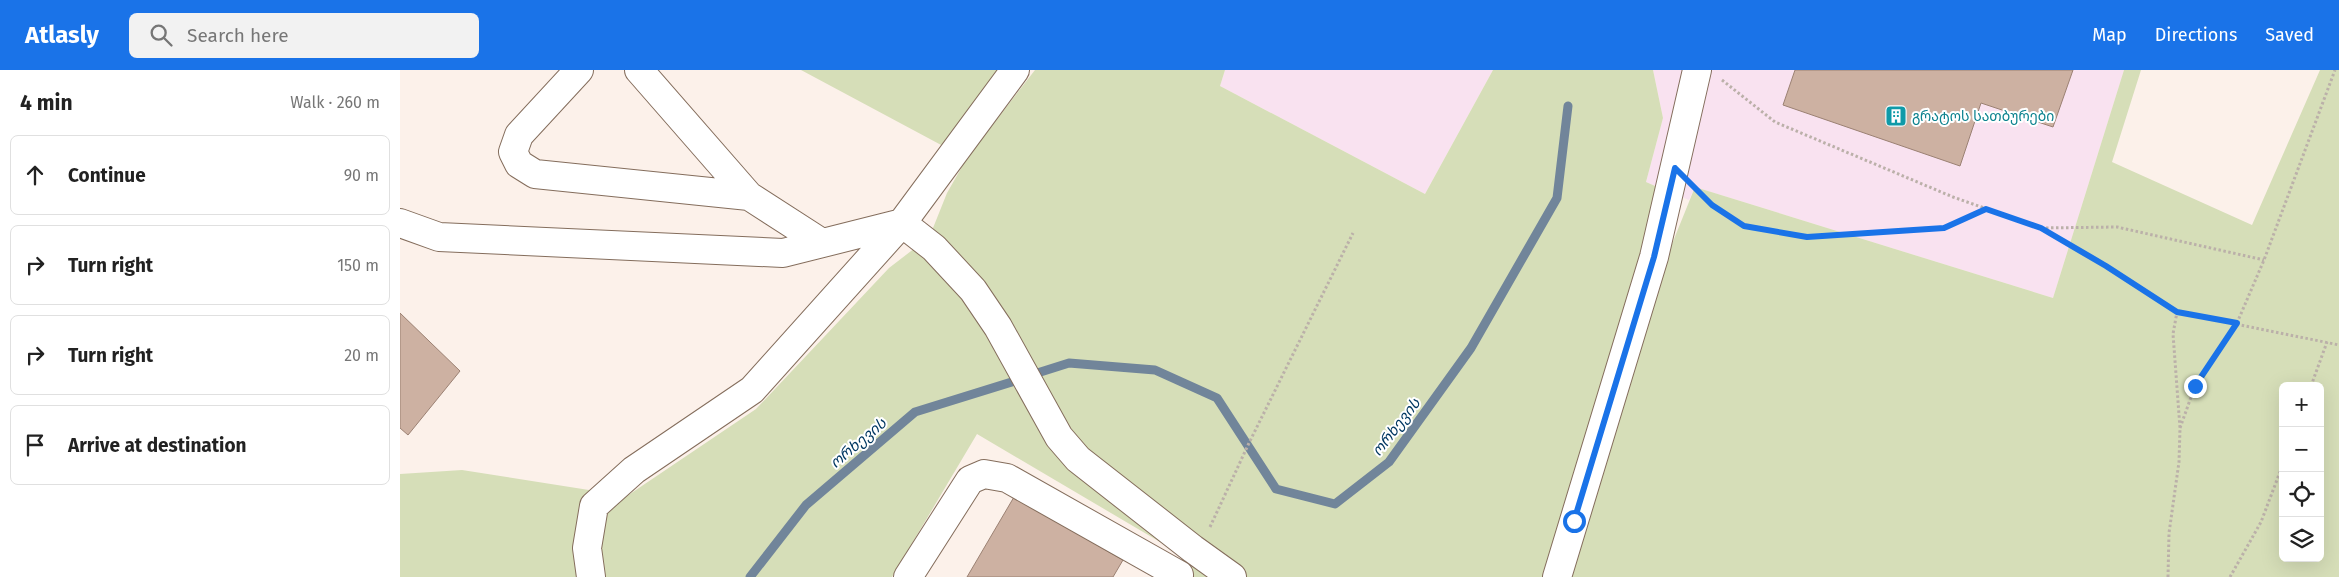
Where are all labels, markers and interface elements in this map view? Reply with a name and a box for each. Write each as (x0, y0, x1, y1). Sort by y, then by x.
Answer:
search box (129, 13, 479, 58)
text: Atlasly (25, 21, 99, 49)
icon: search (147, 21, 175, 49)
text: Search here (187, 24, 289, 47)
text: Map (2092, 24, 2127, 46)
text: Directions (2155, 24, 2237, 46)
text: Saved (2265, 24, 2314, 46)
text: 4 min (20, 90, 73, 116)
text: Walk · 260 m (290, 93, 380, 112)
building icon: გრატოს სათბურები (1884, 104, 1908, 128)
place label: გრატოს სათბურები (1912, 108, 2054, 125)
icon: ahead (21, 161, 49, 189)
text: Continue (68, 164, 146, 187)
text: 90 m (344, 166, 379, 185)
icon: right (21, 251, 49, 279)
text: Turn right (68, 254, 153, 277)
text: 150 m (337, 256, 379, 275)
icon: right (21, 341, 49, 369)
text: Turn right (68, 344, 153, 367)
text: 20 m (344, 346, 379, 365)
route end (2184, 375, 2207, 398)
map controls (2279, 382, 2324, 562)
button: + (2279, 382, 2324, 427)
water label: ორხევის (1368, 394, 1425, 459)
water label: ორხევის (826, 414, 891, 472)
button: − (2279, 427, 2324, 472)
icon: arrive (21, 431, 49, 459)
text: Arrive at destination (68, 434, 247, 457)
button: locate (2279, 472, 2324, 517)
route start (1563, 510, 1586, 533)
button: layers (2279, 517, 2324, 562)

